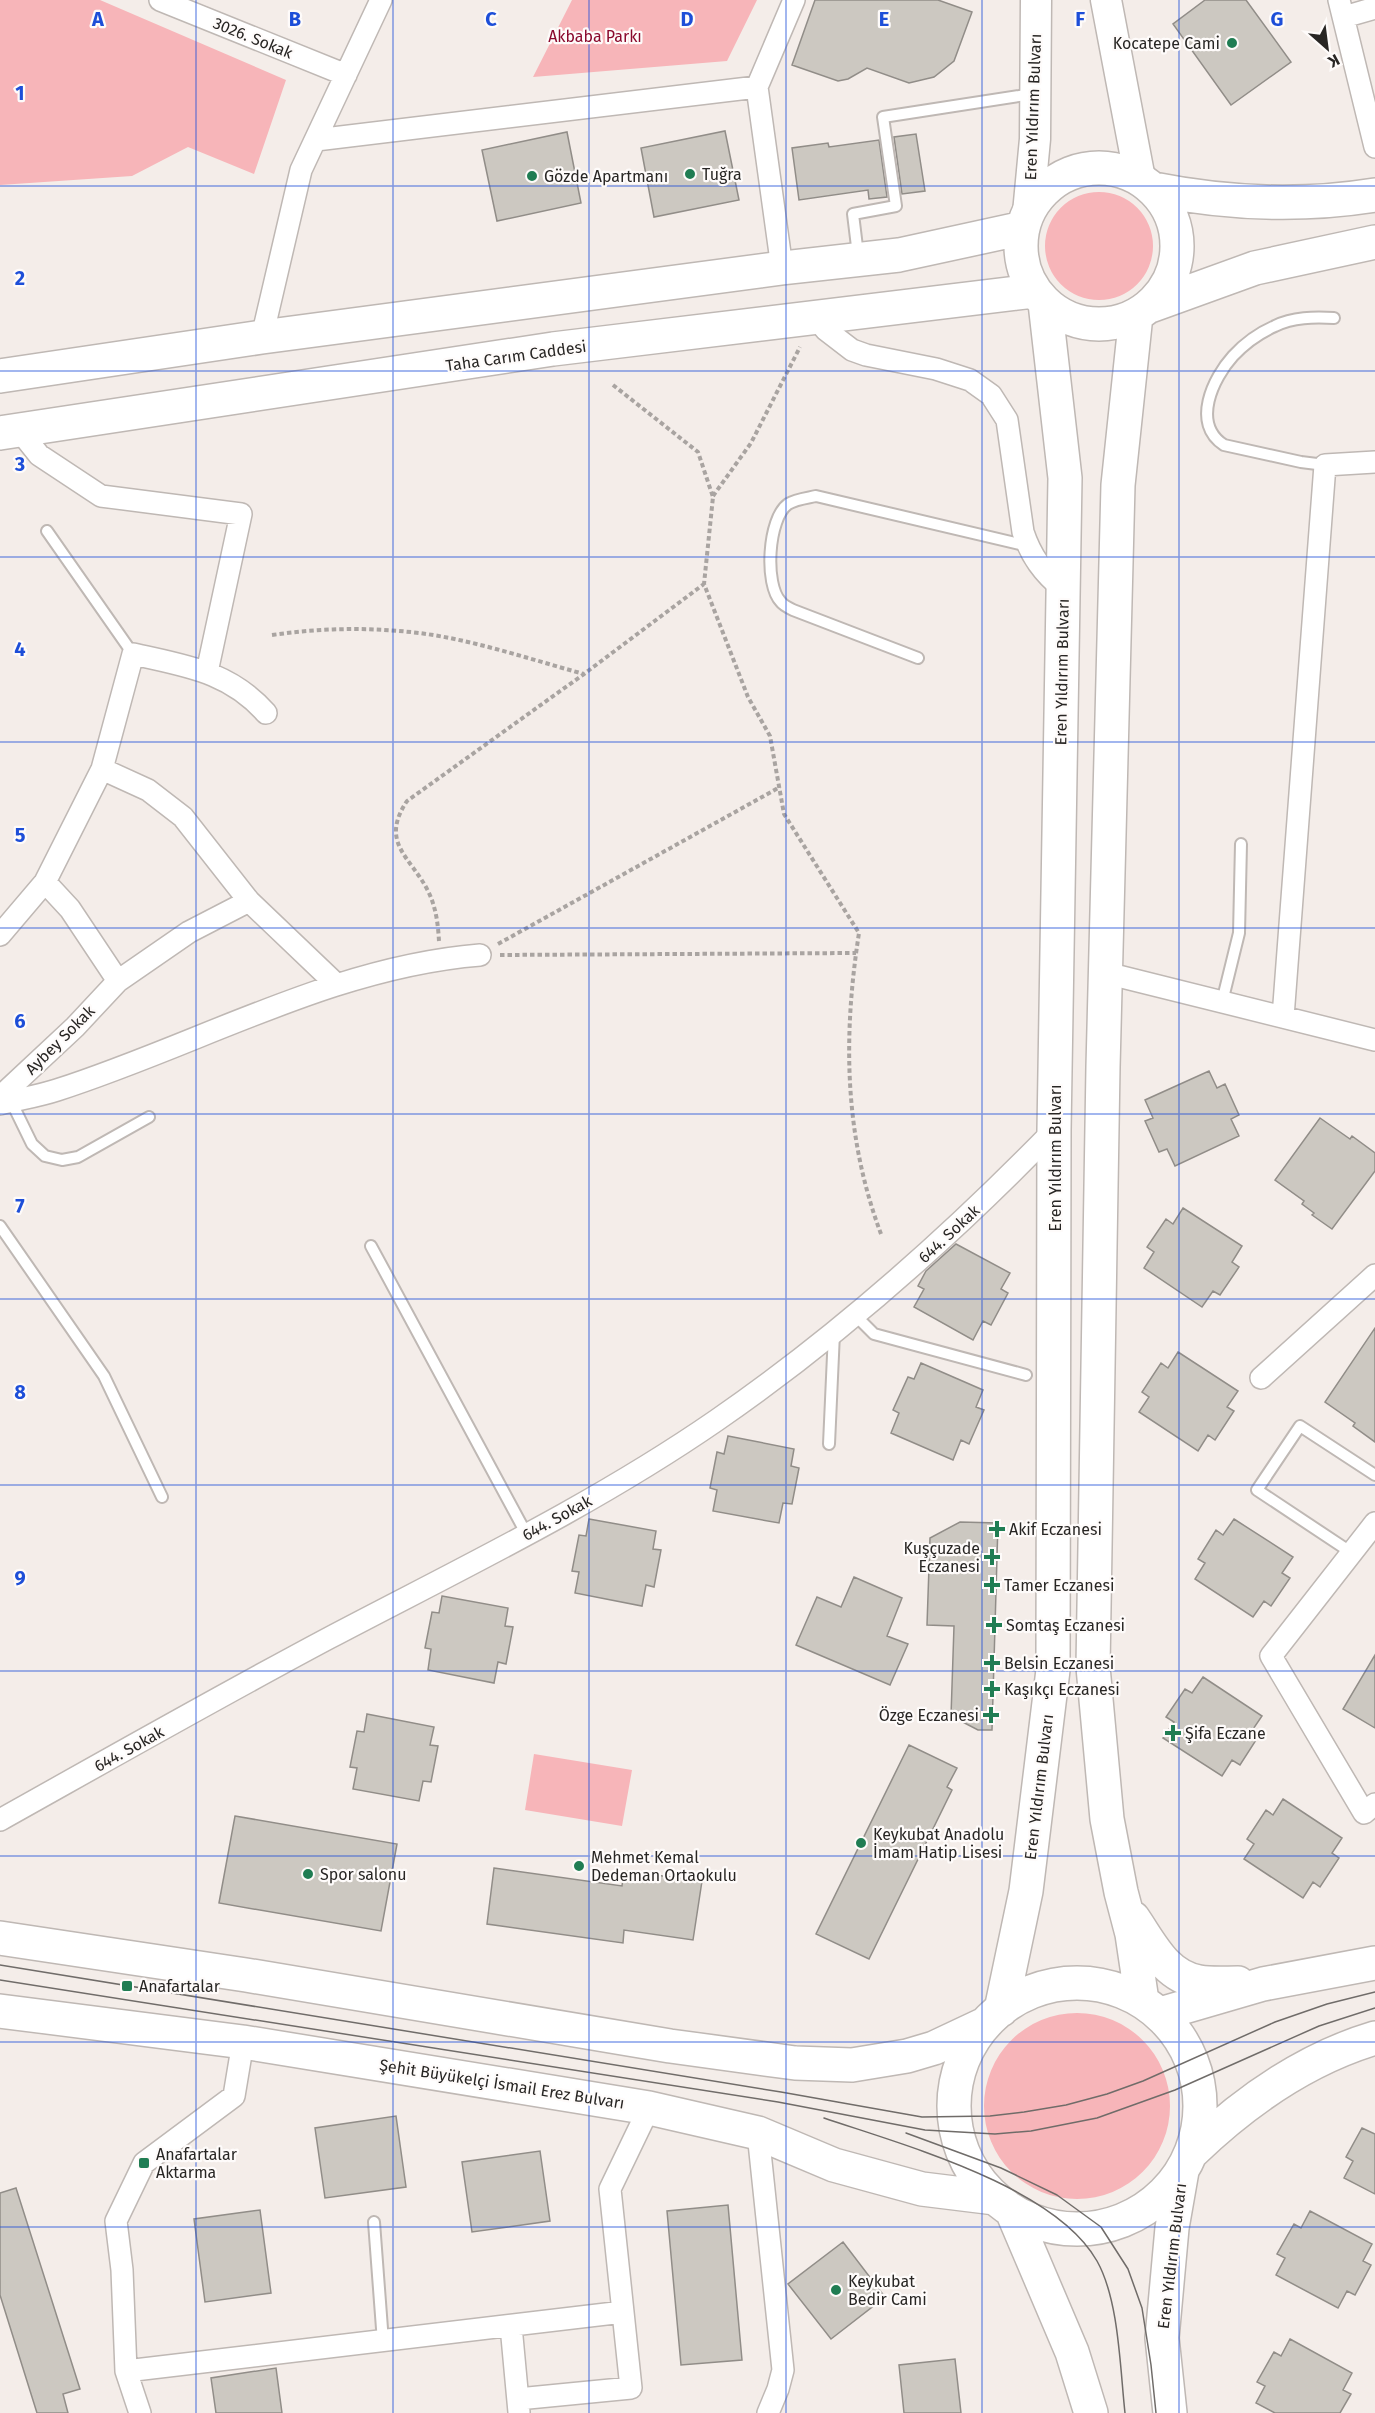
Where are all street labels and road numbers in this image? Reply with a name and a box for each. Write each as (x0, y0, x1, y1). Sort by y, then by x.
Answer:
street label: 3026. Sokak (210, 13, 296, 63)
street label: Eren Yıldırım Bulvarı (1021, 33, 1045, 181)
street label: Taha Carım Caddesi (444, 337, 588, 375)
street label: Eren Yıldırım Bulvarı (1051, 598, 1073, 746)
street label: Aybey Sokak (21, 1001, 99, 1079)
street label: Eren Yıldırım Bulvarı (1046, 1085, 1065, 1231)
street label: 644. Sokak (915, 1200, 984, 1267)
street label: 644. Sokak (519, 1491, 596, 1545)
street label: Eren Yıldırım Bulvarı (1021, 1713, 1057, 1861)
street label: 644. Sokak (91, 1722, 168, 1776)
street label: Şehit Büyükelçi İsmail Erez Bulvarı (378, 2054, 626, 2114)
street label: Eren Yıldırım Bulvarı (1154, 2182, 1190, 2330)

